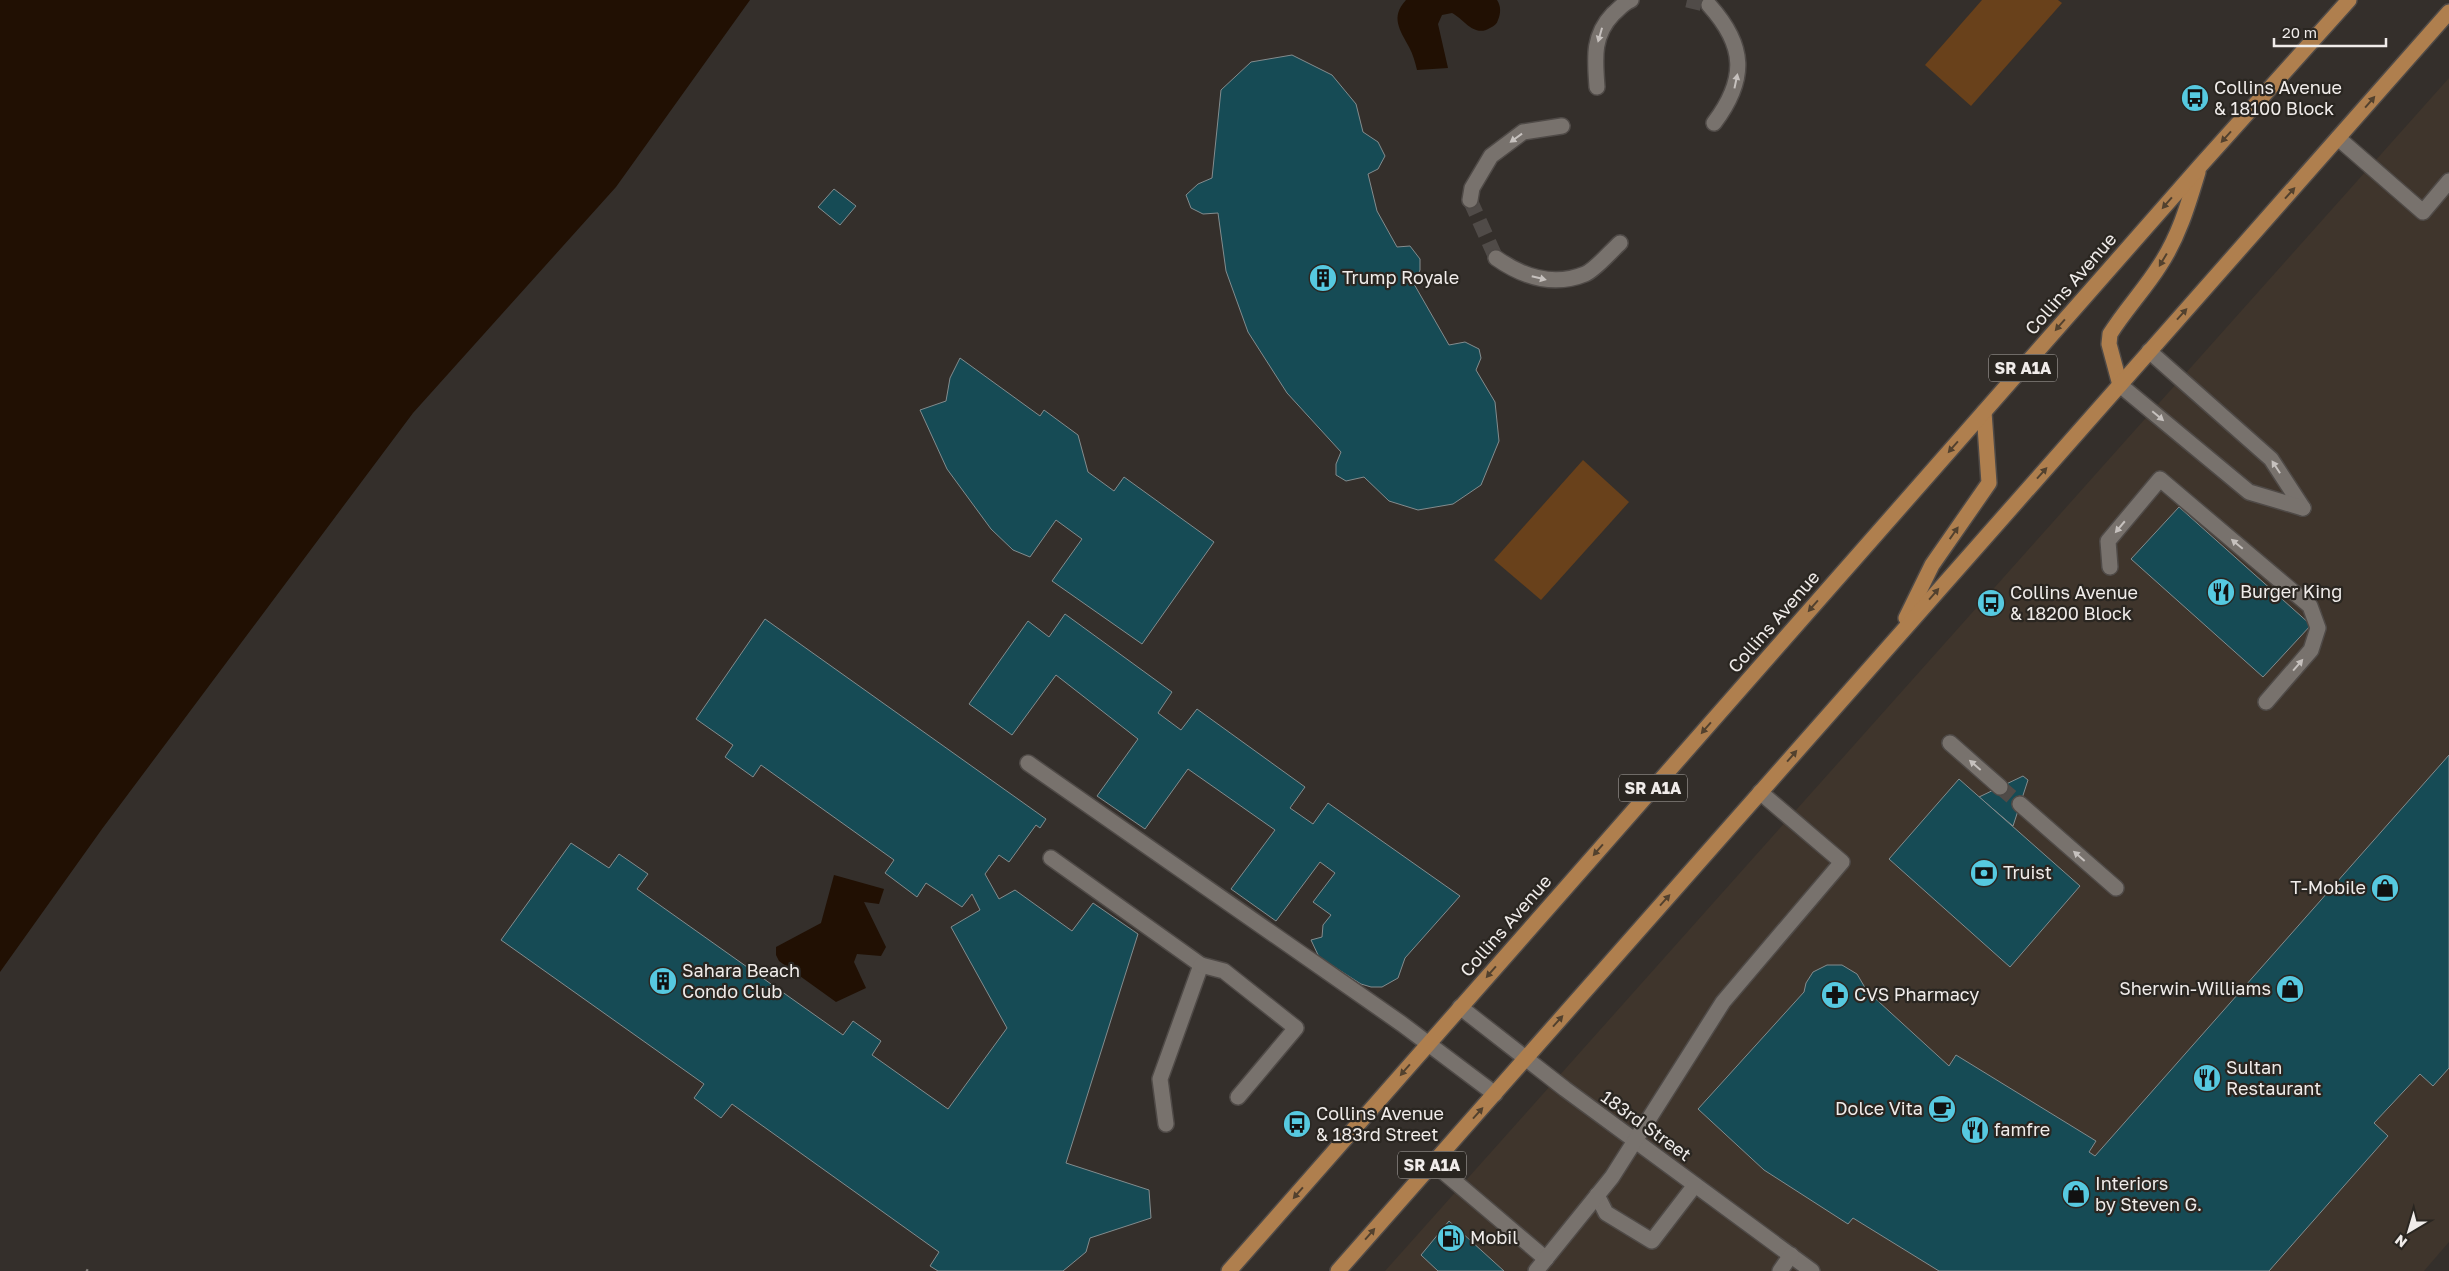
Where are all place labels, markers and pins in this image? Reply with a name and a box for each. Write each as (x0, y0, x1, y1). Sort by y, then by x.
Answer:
place label: Collins Avenue & 18100 Block (2214, 76, 2342, 119)
bus stop icon: Collins Avenue & 18100 Block (2180, 83, 2210, 113)
building icon: Trump Royale (1308, 263, 1338, 293)
place label: Trump Royale (1342, 266, 1459, 288)
restaurant icon: Burger King (2206, 577, 2236, 607)
place label: Burger King (2240, 580, 2342, 602)
place label: Collins Avenue & 18200 Block (2010, 581, 2138, 624)
bus stop icon: Collins Avenue & 18200 Block (1976, 588, 2006, 618)
bank icon: Truist (1969, 858, 1999, 888)
place label: Truist (2003, 861, 2052, 883)
shop icon: T-Mobile (2370, 873, 2400, 903)
place label: T-Mobile (2290, 876, 2366, 898)
place label: Sahara Beach Condo Club (682, 959, 800, 1002)
building icon: Sahara Beach Condo Club (648, 966, 678, 996)
shop icon: Sherwin-Williams (2275, 974, 2305, 1004)
place label: Sherwin-Williams (2119, 977, 2271, 999)
pharmacy icon: CVS Pharmacy (1820, 980, 1850, 1010)
place label: CVS Pharmacy (1854, 983, 1979, 1005)
place label: Sultan Restaurant (2226, 1056, 2321, 1099)
restaurant icon: Sultan Restaurant (2192, 1063, 2222, 1093)
cafe icon: Dolce Vita (1927, 1094, 1957, 1124)
place label: Dolce Vita (1835, 1097, 1923, 1119)
place label: Collins Avenue & 183rd Street (1316, 1102, 1444, 1145)
bus stop icon: Collins Avenue & 183rd Street (1282, 1109, 1312, 1139)
restaurant icon: famfre (1960, 1115, 1990, 1145)
place label: famfre (1994, 1118, 2050, 1140)
place label: Interiors by Steven G. (2095, 1172, 2202, 1215)
shop icon: Interiors by Steven G. (2061, 1179, 2091, 1209)
fuel station icon: Mobil (1436, 1223, 1466, 1253)
place label: Mobil (1470, 1226, 1518, 1248)

